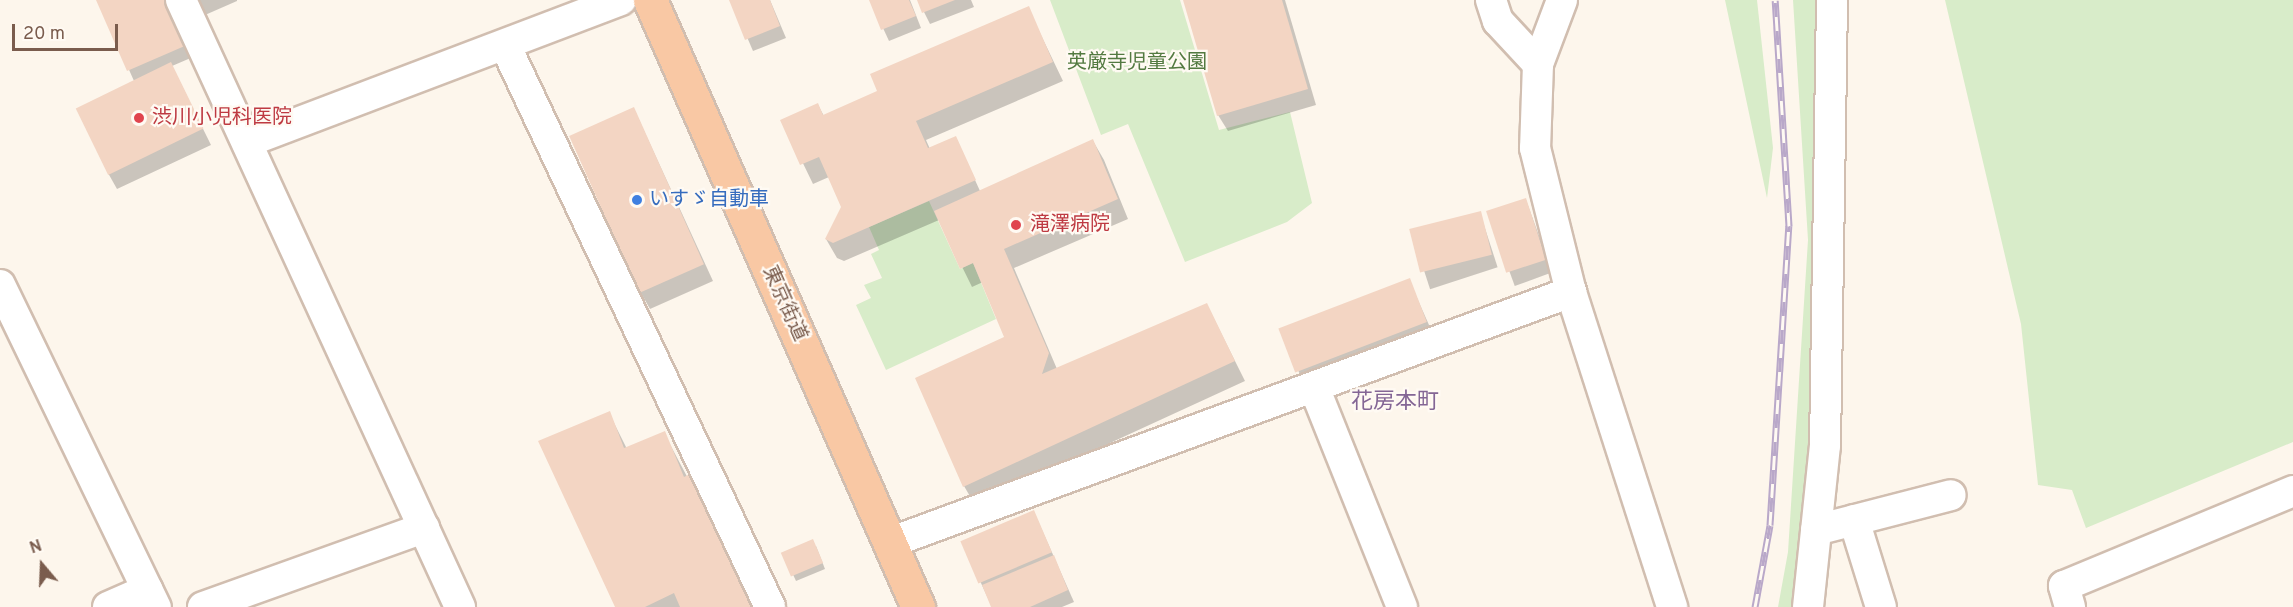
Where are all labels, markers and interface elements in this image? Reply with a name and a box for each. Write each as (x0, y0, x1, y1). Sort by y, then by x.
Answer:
scale bar (15, 12, 122, 50)
text: 20 m (23, 23, 65, 46)
park label: 英厳寺児童公園 (1067, 51, 1207, 75)
place label: 渋川小児科医院 (152, 106, 292, 130)
marker: 渋川小児科医院 (130, 109, 148, 127)
place label: いすゞ自動車 (649, 188, 769, 212)
marker: いすゞ自動車 (630, 193, 644, 207)
place label: 滝澤病院 (1030, 213, 1110, 237)
marker: 滝澤病院 (1007, 216, 1025, 234)
street label: 東京街道 (757, 263, 811, 345)
district label: 花房本町 (1351, 390, 1439, 416)
north arrow (12, 535, 72, 595)
text: N (27, 537, 45, 559)

